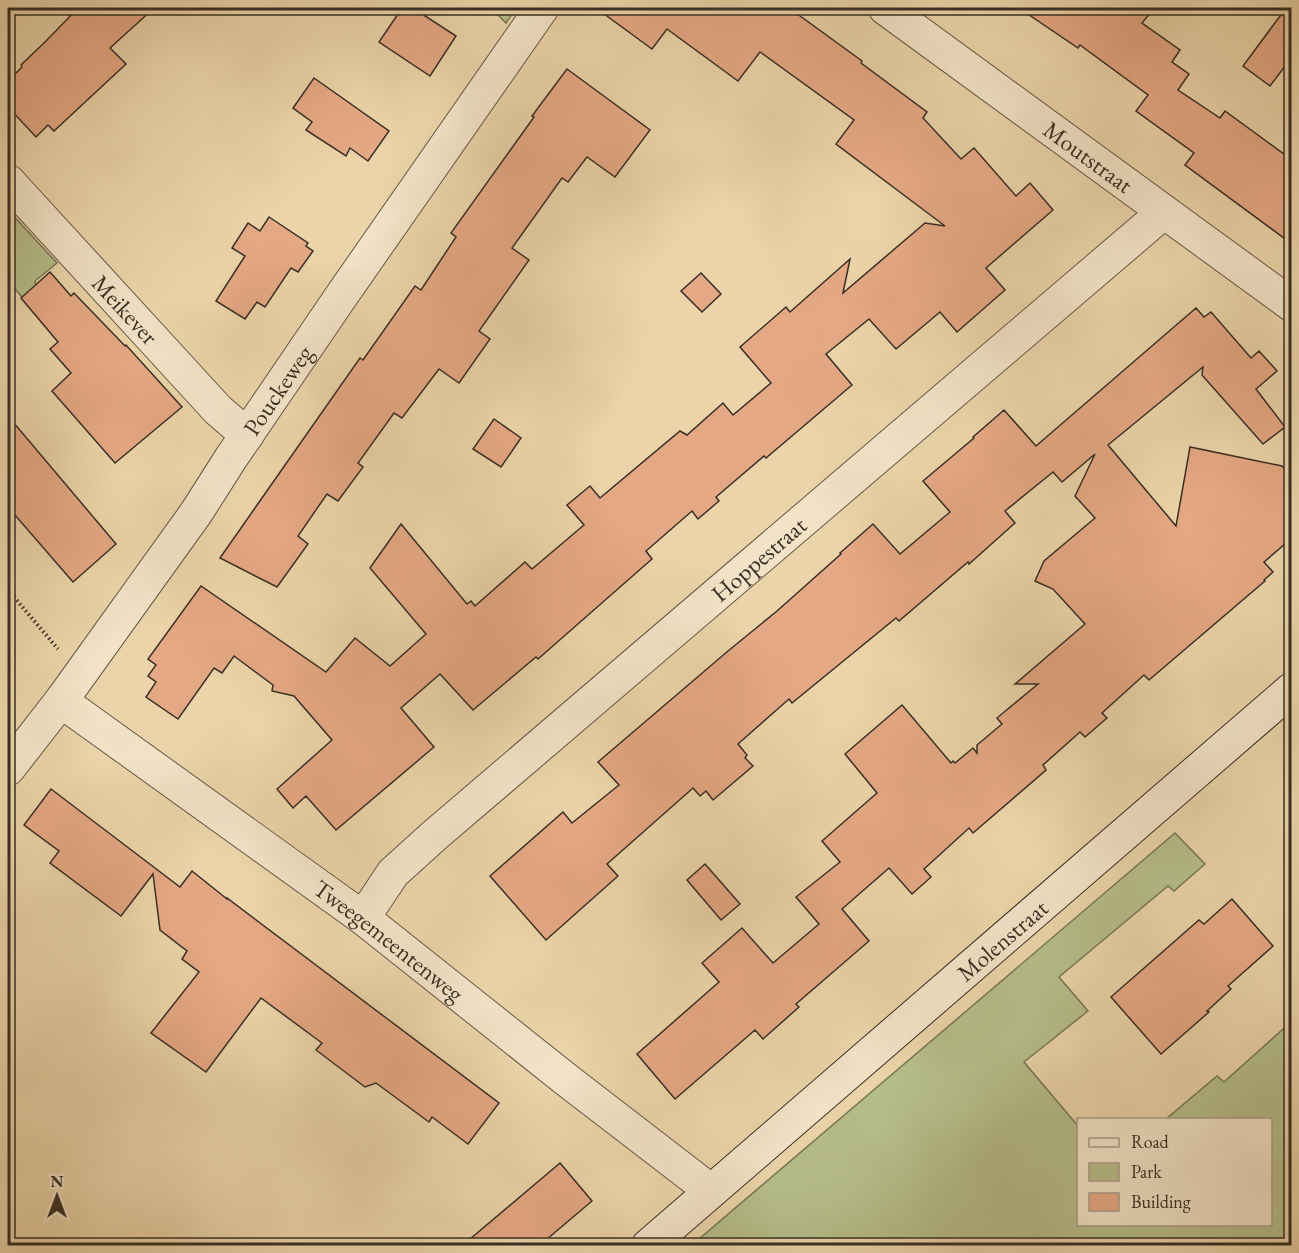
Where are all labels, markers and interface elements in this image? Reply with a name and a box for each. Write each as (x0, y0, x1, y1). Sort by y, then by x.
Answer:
street label: Moutstraat (1038, 114, 1140, 200)
street label: Meikever (86, 268, 166, 351)
street label: Pouckeweg (236, 338, 319, 441)
street label: Hoppestraat (704, 509, 813, 608)
street label: Tweegemeentenweg (308, 872, 471, 1008)
street label: Molenstraat (950, 892, 1054, 988)
legend (1077, 1118, 1272, 1226)
text: Road (1131, 1130, 1170, 1153)
text: Park (1131, 1160, 1162, 1183)
north arrow (27, 1166, 87, 1226)
text: N (51, 1171, 64, 1192)
text: Building (1131, 1190, 1191, 1213)

